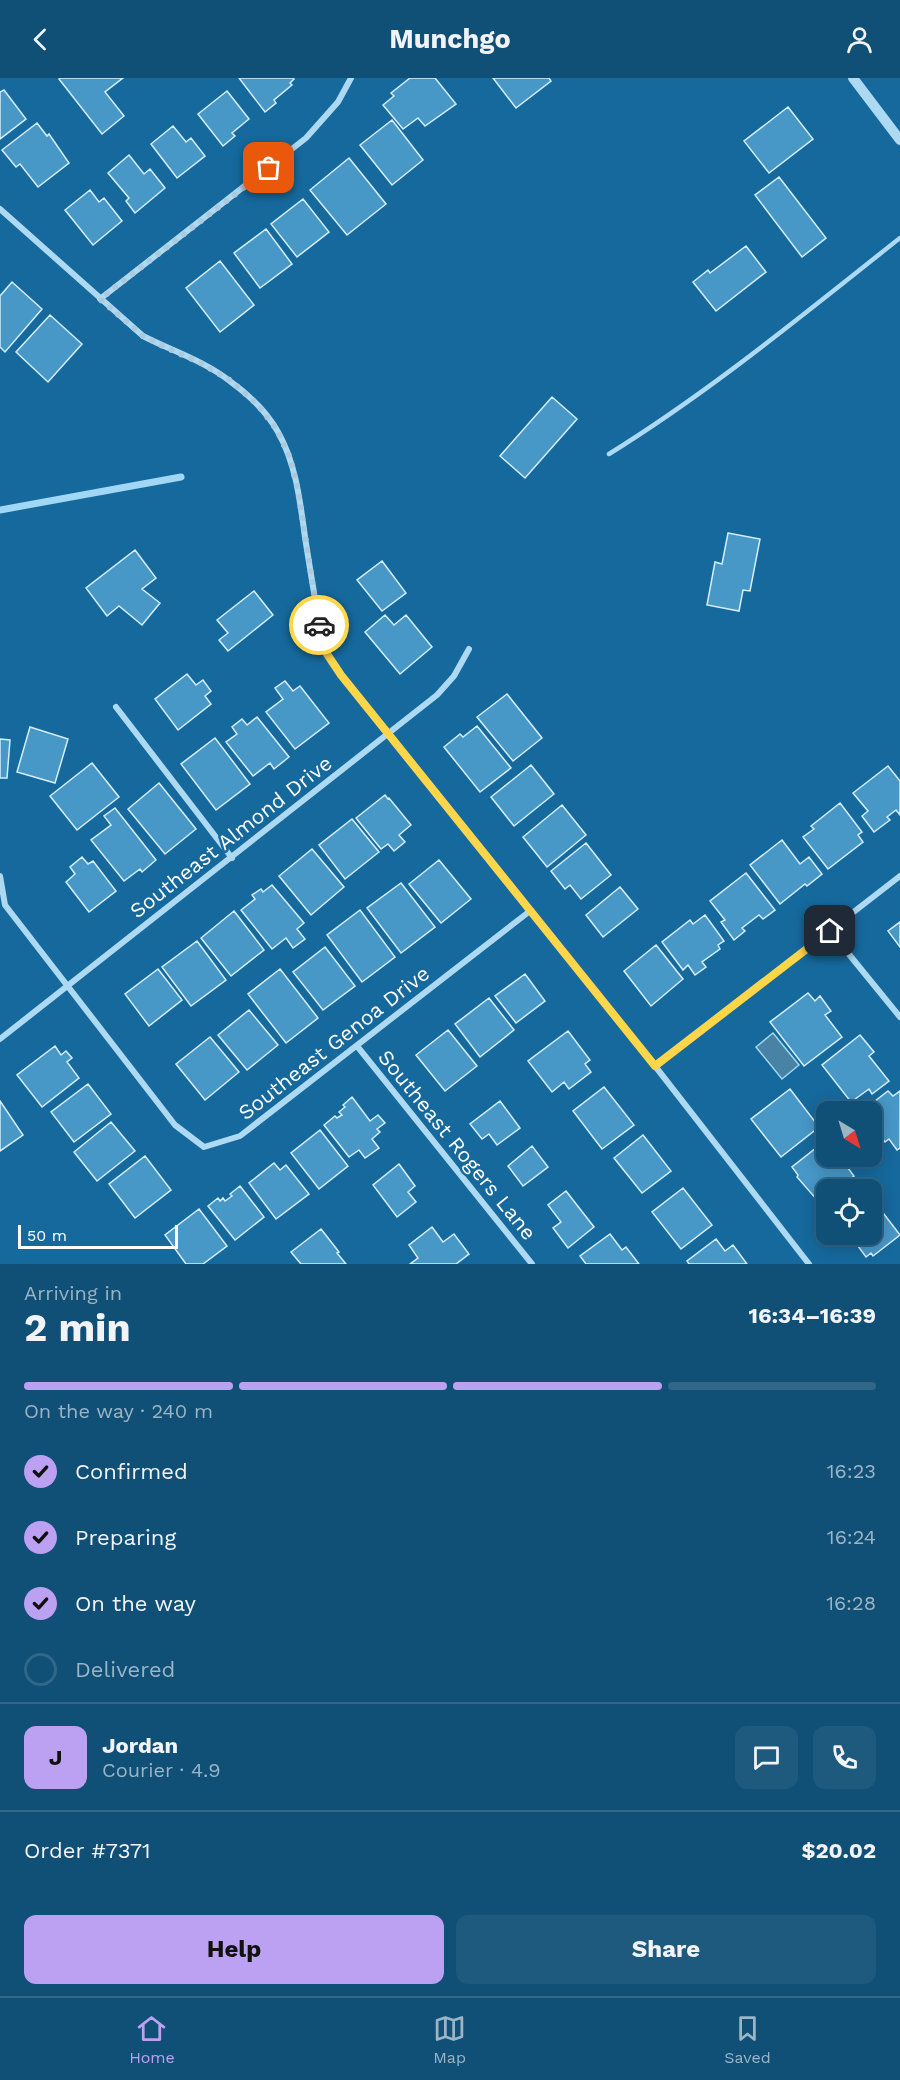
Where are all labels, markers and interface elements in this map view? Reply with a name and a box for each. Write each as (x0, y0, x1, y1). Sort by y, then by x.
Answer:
icon: back (24, 23, 57, 56)
text: Munchgo (389, 23, 511, 55)
icon: person (843, 23, 876, 56)
pin (243, 142, 294, 193)
icon: bag (252, 151, 285, 184)
courier (289, 595, 349, 655)
icon: car (303, 609, 336, 642)
street label: Southeast Almond Drive (125, 750, 337, 923)
pin (804, 905, 855, 956)
icon: home (813, 914, 846, 947)
street label: Southeast Genoa Drive (233, 960, 434, 1125)
street label: Southeast Rogers Lane (373, 1045, 542, 1245)
north arrow (816, 1101, 882, 1167)
map controls (816, 1101, 882, 1245)
button: locate (816, 1179, 882, 1245)
scale bar (18, 1222, 178, 1250)
text: 50 m (27, 1226, 67, 1245)
text: Arriving in (24, 1281, 122, 1305)
text: 16:34–16:39 (748, 1303, 876, 1328)
text: 2 min (24, 1305, 131, 1350)
text: On the way · 240 m (24, 1399, 213, 1423)
icon: check (24, 1455, 57, 1488)
text: Confirmed (75, 1459, 188, 1484)
text: 16:23 (827, 1459, 876, 1483)
icon: check (24, 1521, 57, 1554)
text: Preparing (75, 1525, 176, 1550)
text: 16:24 (827, 1525, 876, 1549)
icon: check (24, 1587, 57, 1620)
text: On the way (75, 1591, 196, 1616)
text: 16:28 (826, 1591, 876, 1615)
text: Delivered (75, 1657, 175, 1682)
button: chat (735, 1726, 798, 1789)
button: phone (813, 1726, 876, 1789)
text: Jordan (102, 1733, 178, 1758)
text: J (49, 1745, 62, 1770)
text: Courier · 4.9 (102, 1758, 221, 1782)
text: Order #7371 (24, 1838, 151, 1863)
text: $20.02 (801, 1838, 876, 1863)
button: Help (24, 1915, 444, 1984)
button: Share (456, 1915, 876, 1984)
tab: Home (129, 2012, 175, 2067)
tab: Map (433, 2012, 466, 2067)
tab: Saved (724, 2012, 771, 2067)

